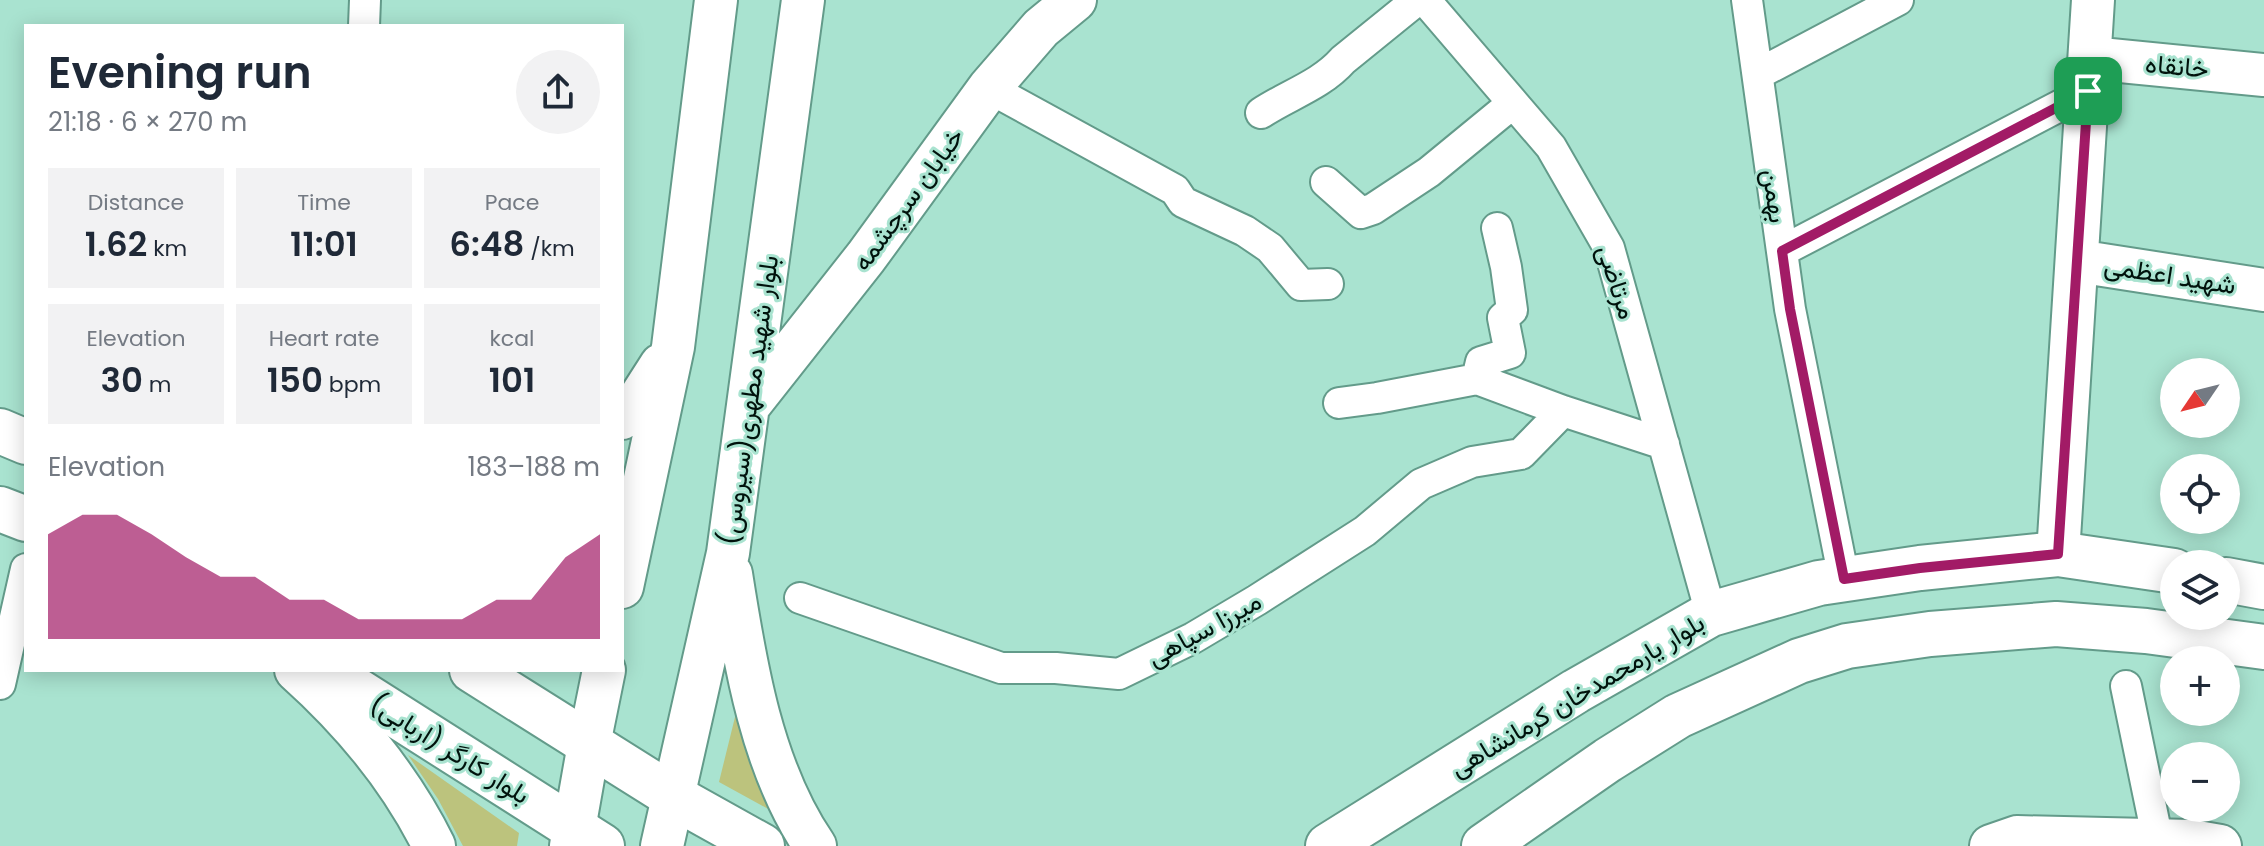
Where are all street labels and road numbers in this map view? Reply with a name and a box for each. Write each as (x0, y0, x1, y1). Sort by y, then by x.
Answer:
street label: خانقاه (2144, 45, 2210, 87)
street label: خیابان سرچشمه (844, 120, 972, 278)
street label: بهمن (1753, 167, 1797, 225)
street label: مرتاضی (1588, 240, 1646, 324)
street label: شهید اعظمی (2102, 247, 2238, 303)
street label: بلوار شهید مطهری(سیروس) (711, 253, 787, 547)
street label: میرزا سپاهی (1140, 583, 1268, 675)
street label: بلوار یارمحمدخان کرمانشاهی (1443, 604, 1711, 786)
street label: بلوار کارگر (اربابی) (363, 685, 537, 813)

